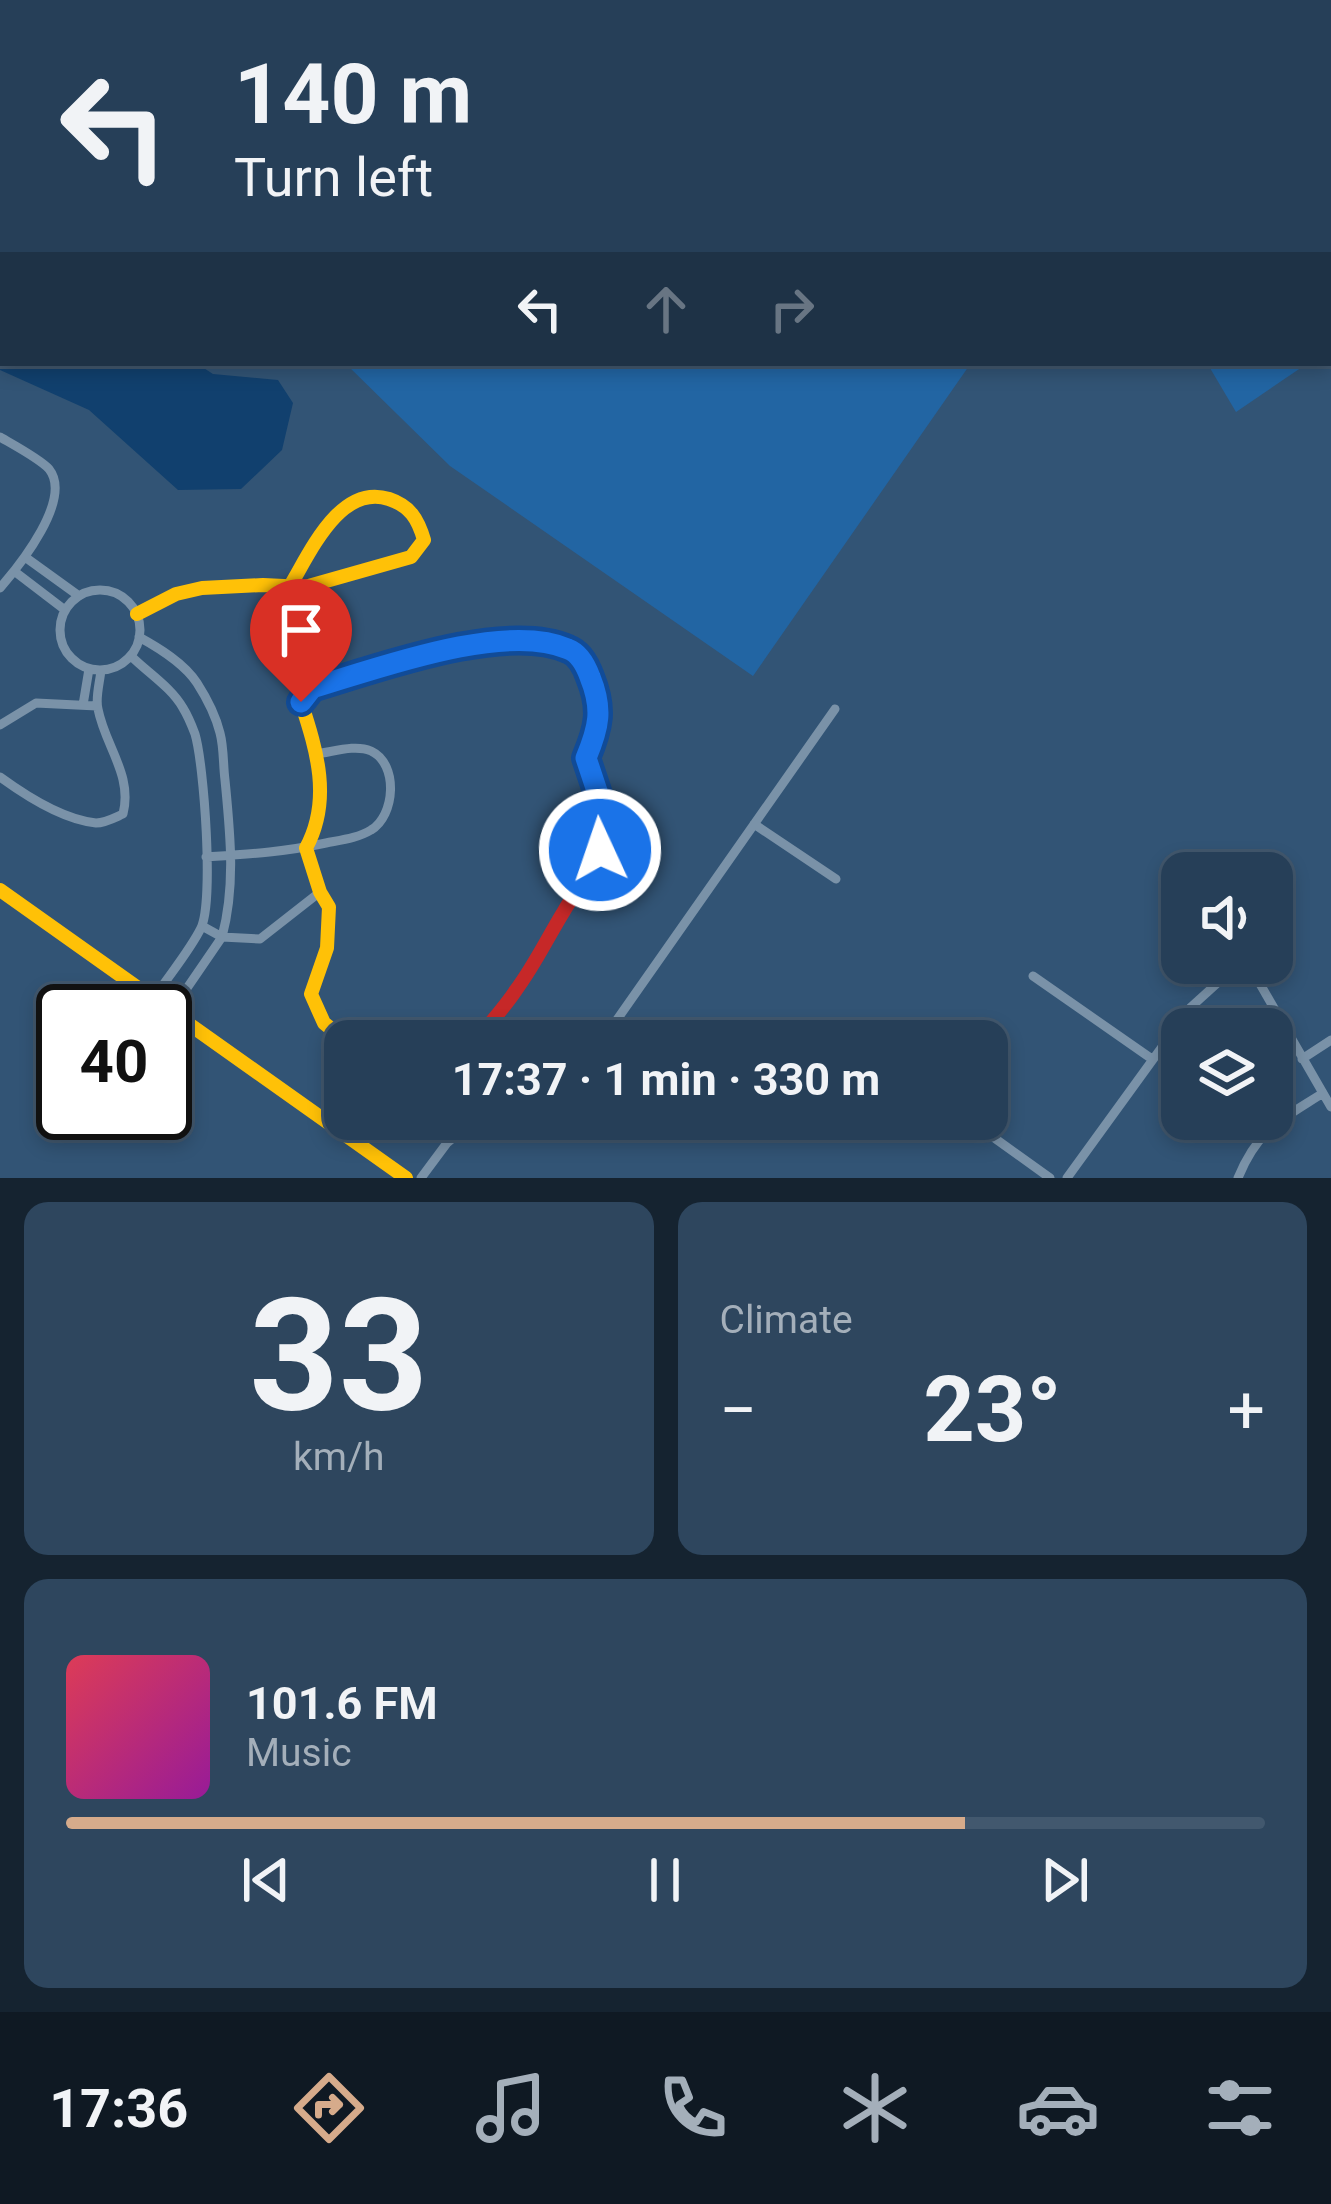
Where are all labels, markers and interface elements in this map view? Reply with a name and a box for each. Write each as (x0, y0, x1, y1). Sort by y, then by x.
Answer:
text: 140 m (234, 45, 472, 144)
icon: left (36, 48, 192, 204)
text: Turn left (234, 146, 433, 209)
icon: left (507, 276, 573, 342)
icon: ahead (633, 276, 699, 342)
icon: right (759, 276, 825, 342)
pin (250, 579, 352, 702)
icon: arrive (268, 597, 334, 663)
position arrow (537, 787, 663, 913)
map controls (1161, 852, 1293, 1140)
button: sound (1161, 852, 1293, 984)
speed limit sign: 40 (36, 984, 192, 1140)
button: layers (1161, 1008, 1293, 1140)
text: 17:37 · 1 min · 330 m (452, 1053, 880, 1106)
text: 33 (249, 1264, 428, 1447)
text: Climate (720, 1297, 853, 1343)
text: 23° (923, 1358, 1062, 1463)
text: − (720, 1372, 757, 1449)
text: + (1228, 1372, 1265, 1449)
text: km/h (293, 1434, 385, 1480)
text: 101.6 FM (246, 1677, 438, 1730)
text: Music (246, 1730, 352, 1776)
icon: previous (233, 1847, 299, 1913)
icon: pause (632, 1847, 698, 1913)
icon: next (1032, 1847, 1098, 1913)
icon: directions (287, 2066, 371, 2150)
icon: music (469, 2066, 553, 2150)
icon: phone (651, 2066, 735, 2150)
icon: climate (833, 2066, 917, 2150)
icon: car (1016, 2066, 1100, 2150)
icon: filters (1198, 2066, 1282, 2150)
text: 17:36 (49, 2077, 188, 2140)

